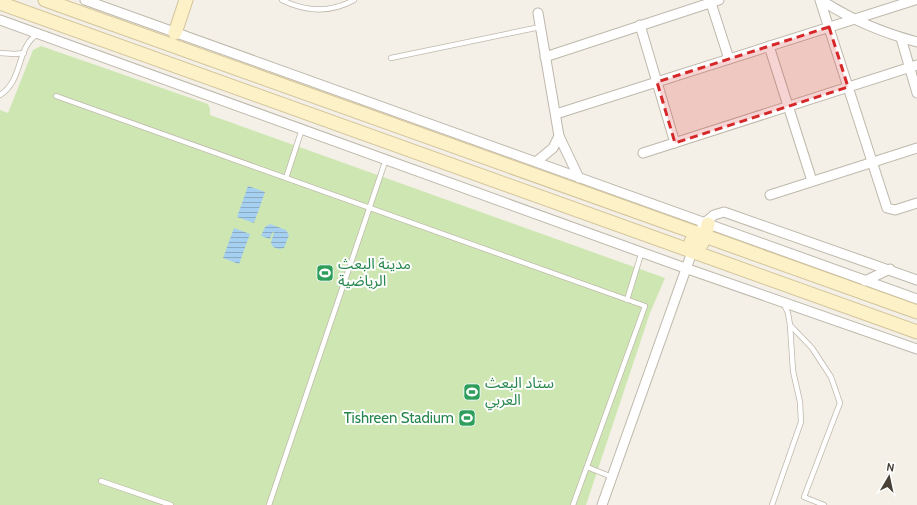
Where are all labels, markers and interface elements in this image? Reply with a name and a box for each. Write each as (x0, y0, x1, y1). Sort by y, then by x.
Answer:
place label: مدينة البعث الرياضية (338, 255, 411, 290)
sports icon: مدينة البعث الرياضية (315, 263, 335, 283)
place label: ستاد البعث العربي (485, 374, 554, 411)
sports icon: ستاد البعث العربي (462, 382, 482, 402)
sports icon: Tishreen Stadium (457, 408, 477, 428)
place label: Tishreen Stadium (344, 409, 454, 427)
north arrow (869, 457, 909, 497)
text: N (886, 460, 896, 475)

